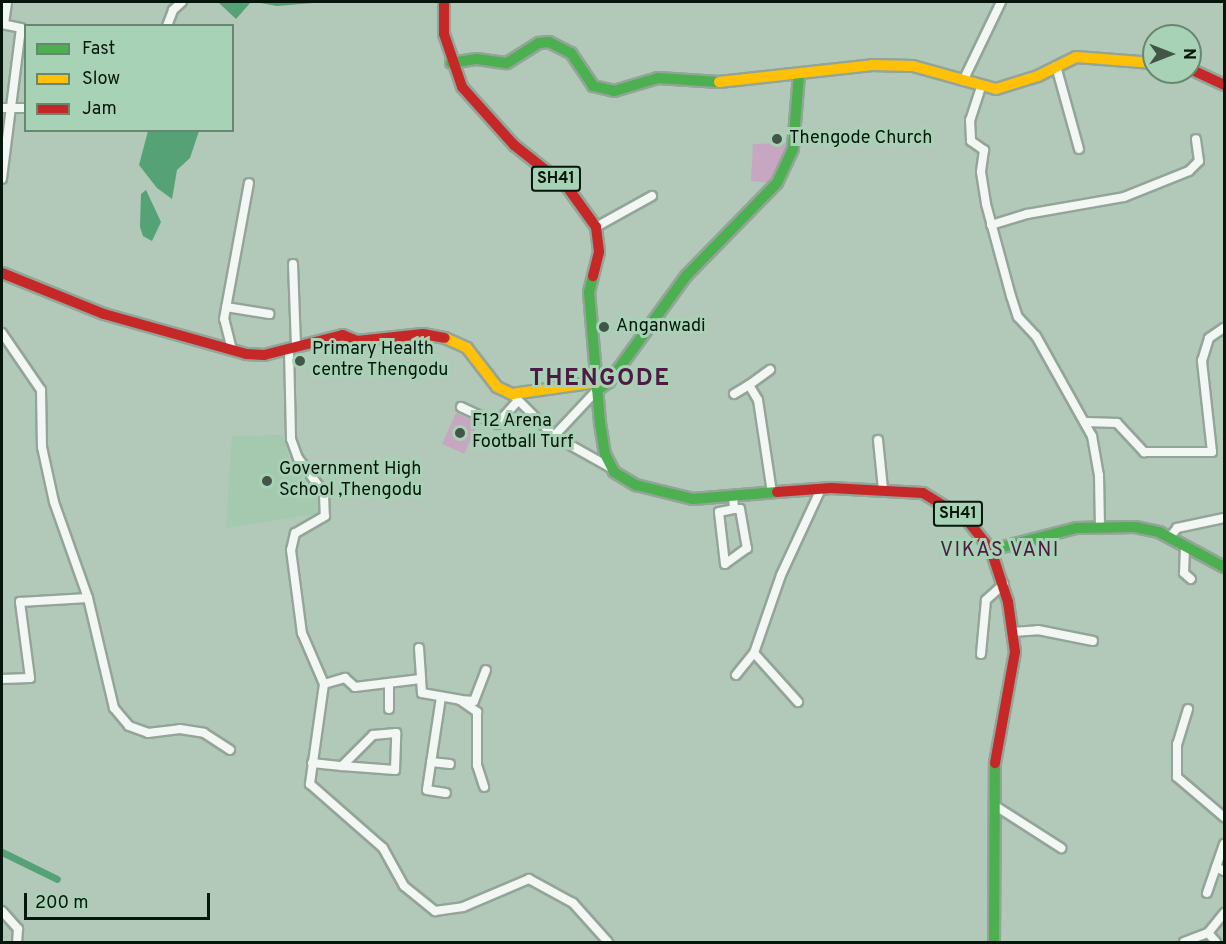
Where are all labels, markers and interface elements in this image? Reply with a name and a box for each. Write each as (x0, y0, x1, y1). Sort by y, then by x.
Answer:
legend (24, 24, 234, 132)
north arrow (1142, 24, 1202, 84)
text: Fast (82, 38, 115, 61)
text: N (1178, 48, 1198, 60)
text: Slow (82, 68, 120, 91)
text: Jam (82, 98, 117, 121)
place label: Thengode Church (789, 128, 932, 150)
marker: Thengode Church (770, 132, 784, 146)
road number: SH41 (530, 166, 582, 192)
place label: Anganwadi (616, 316, 706, 338)
marker: Anganwadi (597, 320, 611, 334)
place label: Primary Health centre Thengodu (312, 340, 449, 382)
marker: Primary Health centre Thengodu (293, 354, 307, 368)
district label: THENGODE (529, 366, 671, 394)
place label: F12 Arena Football Turf (472, 412, 574, 454)
marker: F12 Arena Football Turf (453, 426, 467, 440)
place label: Government High School ,Thengodu (279, 460, 422, 502)
marker: Government High School ,Thengodu (260, 474, 274, 488)
road number: SH41 (932, 501, 984, 527)
district label: VIKAS VANI (940, 539, 1060, 563)
scale bar (27, 881, 213, 919)
text: 200 m (35, 892, 88, 915)

